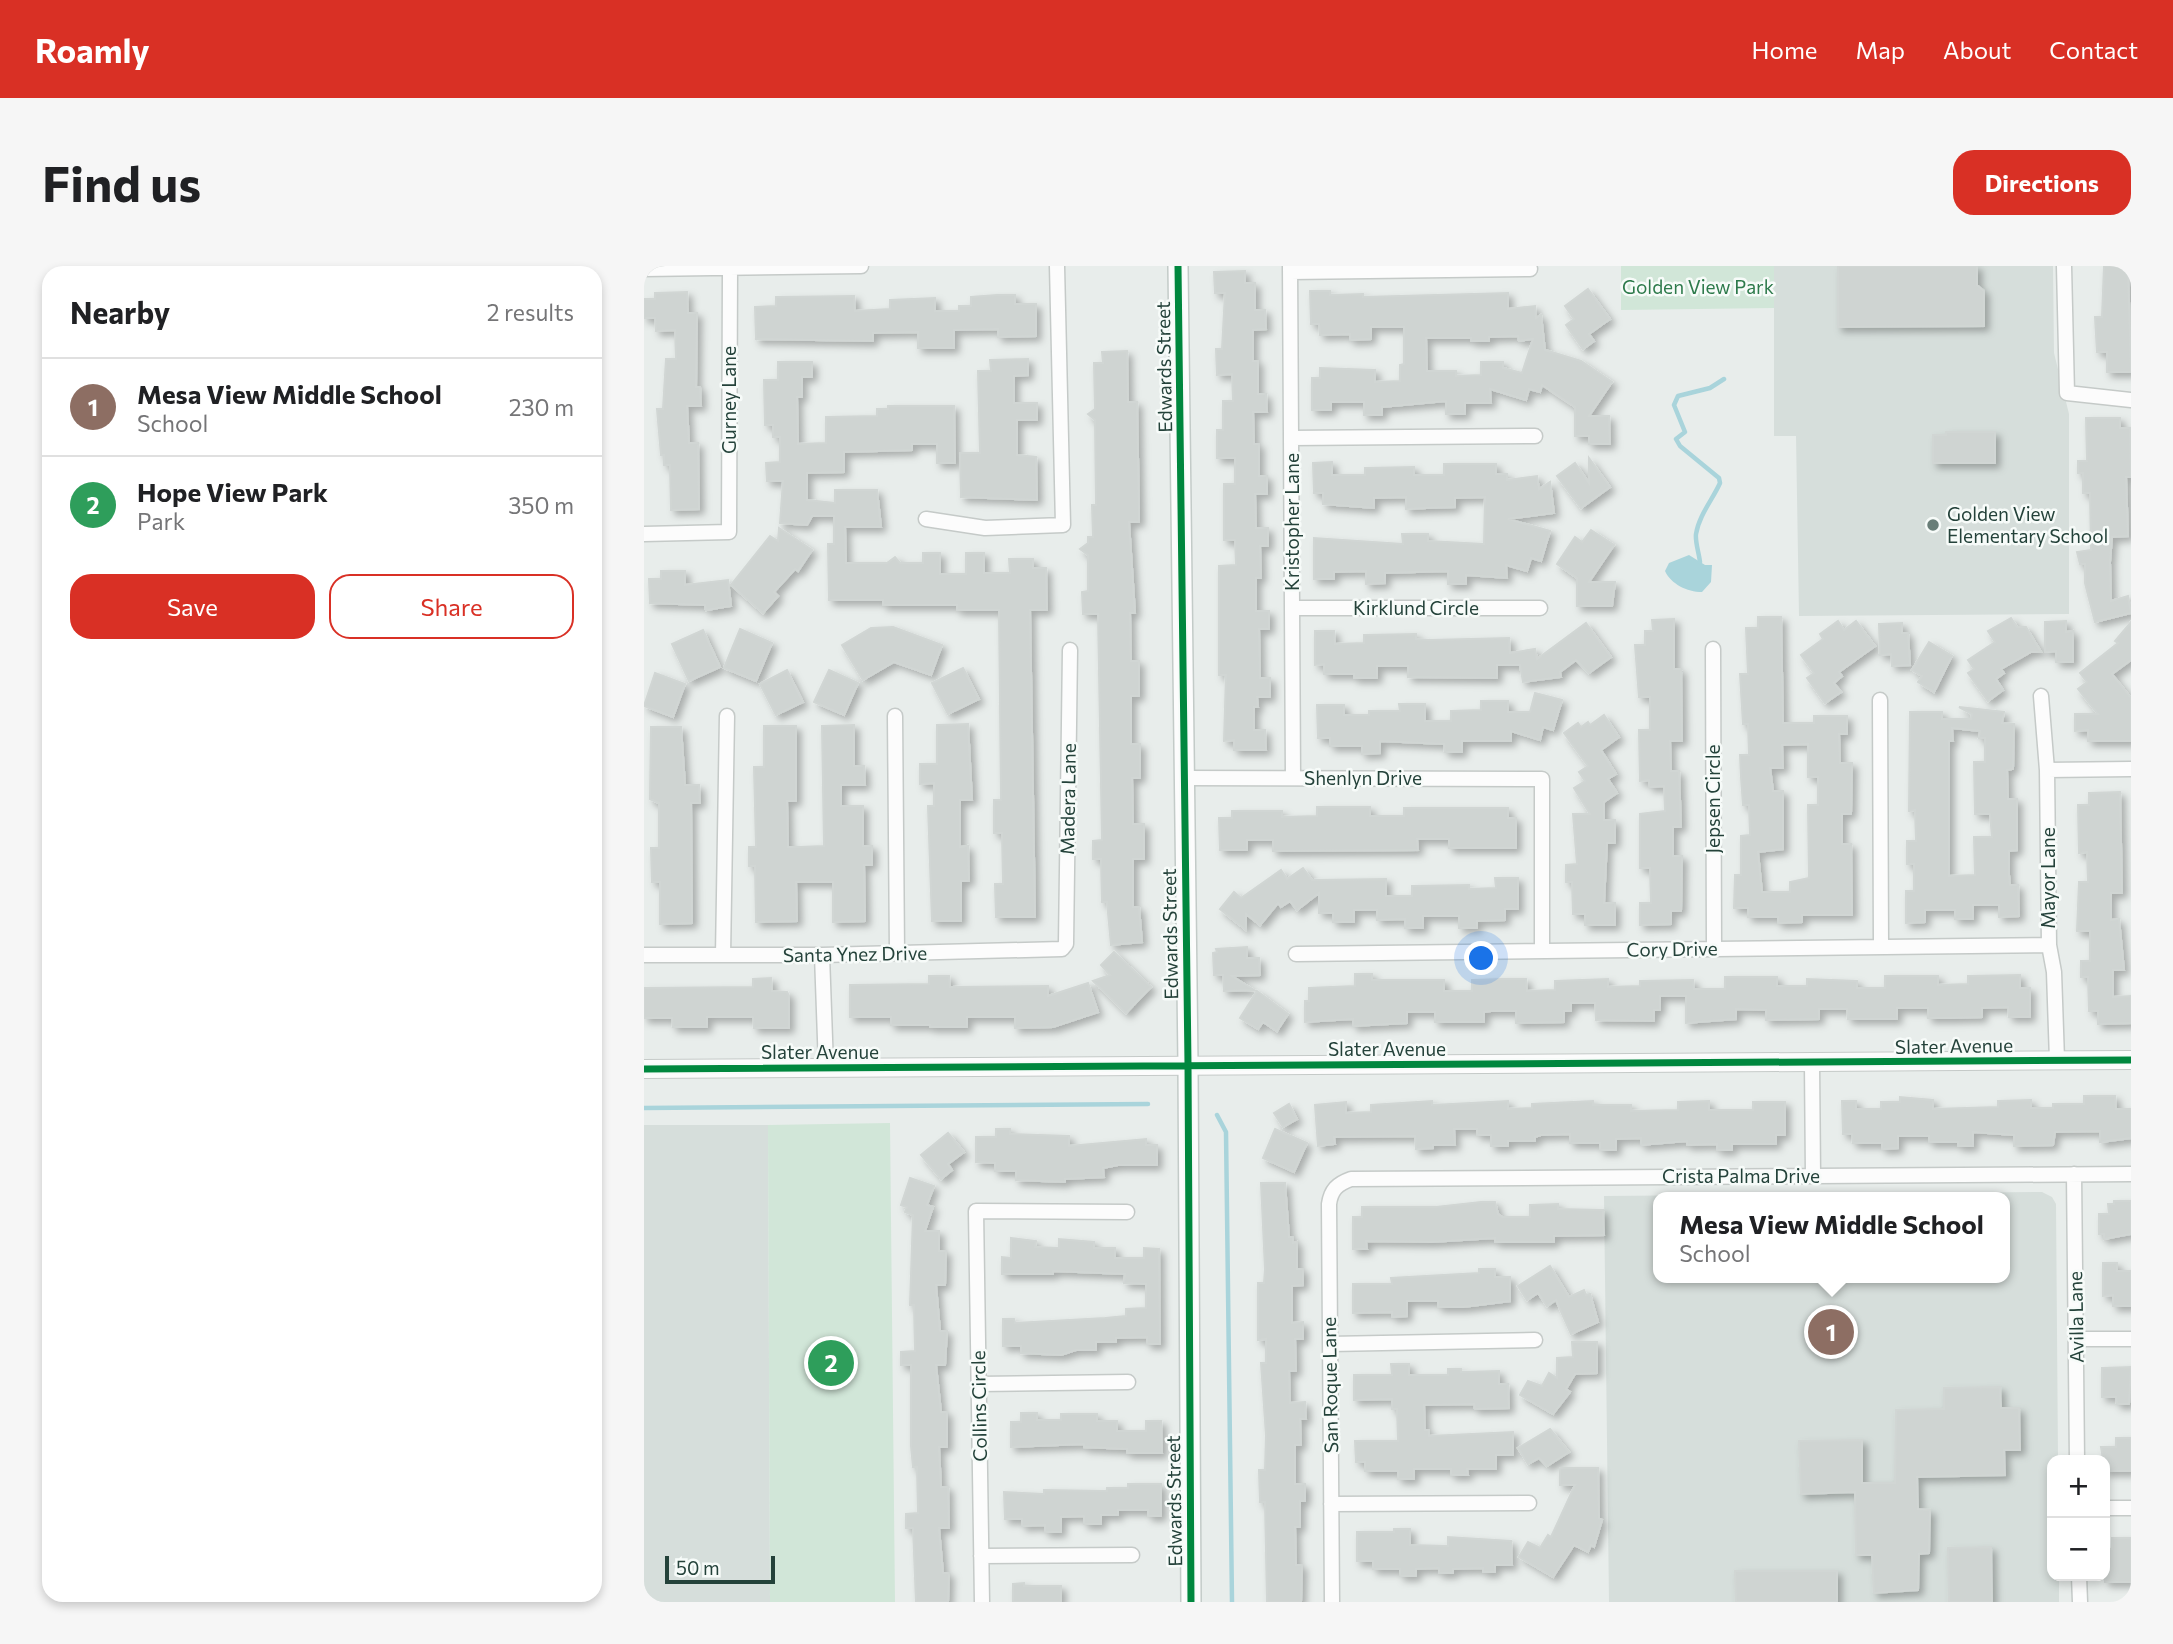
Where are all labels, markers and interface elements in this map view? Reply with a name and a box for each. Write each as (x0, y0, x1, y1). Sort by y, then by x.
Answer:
text: Roamly (35, 29, 150, 70)
text: Home (1752, 35, 1818, 64)
text: Map (1856, 35, 1905, 64)
text: About (1943, 35, 2011, 64)
text: Contact (2049, 35, 2138, 64)
button: Directions (1953, 150, 2131, 215)
text: Find us (42, 152, 201, 212)
park label: Golden View Park (1622, 275, 1774, 298)
text: Nearby (70, 293, 170, 330)
text: 2 results (487, 298, 574, 326)
street label: Edwards Street (1151, 301, 1176, 433)
street label: Gurney Lane (717, 346, 740, 454)
text: Mesa View Middle School (137, 378, 442, 409)
text: 1 (88, 393, 98, 421)
text: 230 m (509, 393, 574, 421)
text: School (137, 409, 208, 437)
street label: Kristopher Lane (1280, 453, 1303, 591)
text: Hope View Park (137, 476, 328, 507)
text: 2 (86, 491, 100, 519)
text: 350 m (508, 491, 574, 519)
place label: Golden View Elementary School (1947, 502, 2108, 547)
text: Park (137, 507, 185, 535)
marker: Golden View Elementary School (1925, 517, 1941, 533)
button: Save (70, 574, 315, 639)
button: Share (329, 574, 574, 639)
street label: Kirklund Circle (1353, 596, 1479, 619)
street label: Madera Lane (1055, 743, 1080, 855)
street label: Jepsen Circle (1701, 744, 1724, 854)
street label: Shenlyn Drive (1304, 766, 1422, 789)
street label: Mayor Lane (2036, 827, 2059, 929)
street label: Edwards Street (1157, 868, 1182, 1000)
street label: Cory Drive (1626, 936, 1718, 961)
street label: Santa Ynez Drive (783, 941, 927, 966)
your location (1464, 941, 1498, 975)
street label: Slater Avenue (1895, 1033, 2013, 1058)
street label: Slater Avenue (1328, 1037, 1446, 1060)
street label: Slater Avenue (761, 1040, 879, 1063)
street label: Crista Palma Drive (1662, 1164, 1820, 1187)
popup (1653, 1192, 2010, 1283)
text: Mesa View Middle School (1679, 1208, 1984, 1239)
text: School (1679, 1239, 1751, 1267)
street label: Avilla Lane (2063, 1271, 2088, 1363)
pin: 1 (1808, 1306, 1854, 1358)
street label: San Roque Lane (1317, 1317, 1342, 1453)
pin: 2 (808, 1337, 854, 1389)
street label: Collins Circle (966, 1350, 991, 1462)
street label: Edwards Street (1161, 1435, 1186, 1567)
map controls (2047, 1455, 2110, 1581)
button: + (2047, 1455, 2110, 1518)
button: − (2047, 1518, 2110, 1581)
scale bar (665, 1553, 775, 1585)
text: 50 m (676, 1556, 720, 1579)

